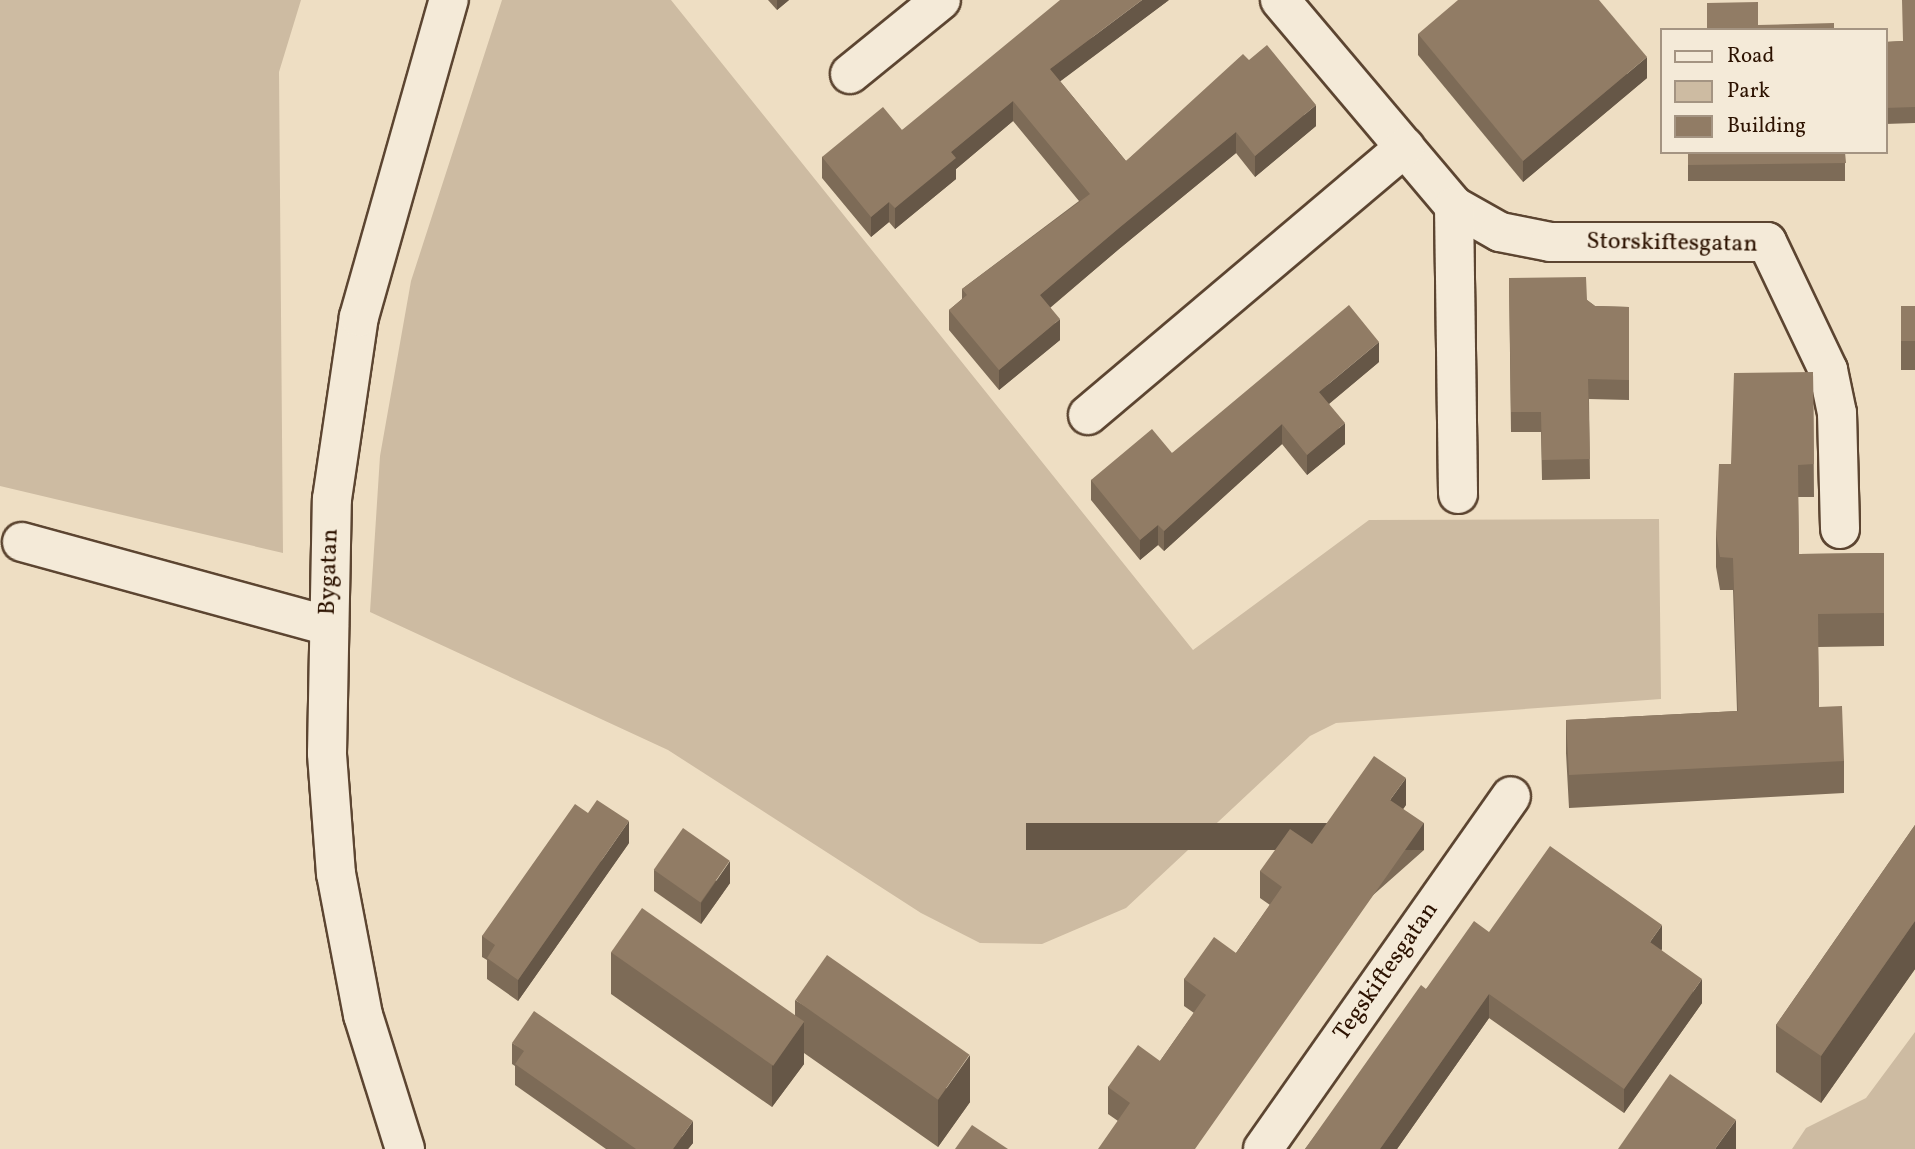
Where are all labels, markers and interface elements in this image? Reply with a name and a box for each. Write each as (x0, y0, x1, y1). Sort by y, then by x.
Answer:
legend (1660, 28, 1887, 154)
text: Road (1727, 42, 1774, 71)
text: Park (1727, 77, 1770, 106)
text: Building (1727, 112, 1806, 141)
street label: Storskiftesgatan (1586, 228, 1758, 260)
street label: Bygatan (314, 528, 346, 616)
street label: Tegskiftesgatan (1328, 897, 1446, 1047)

